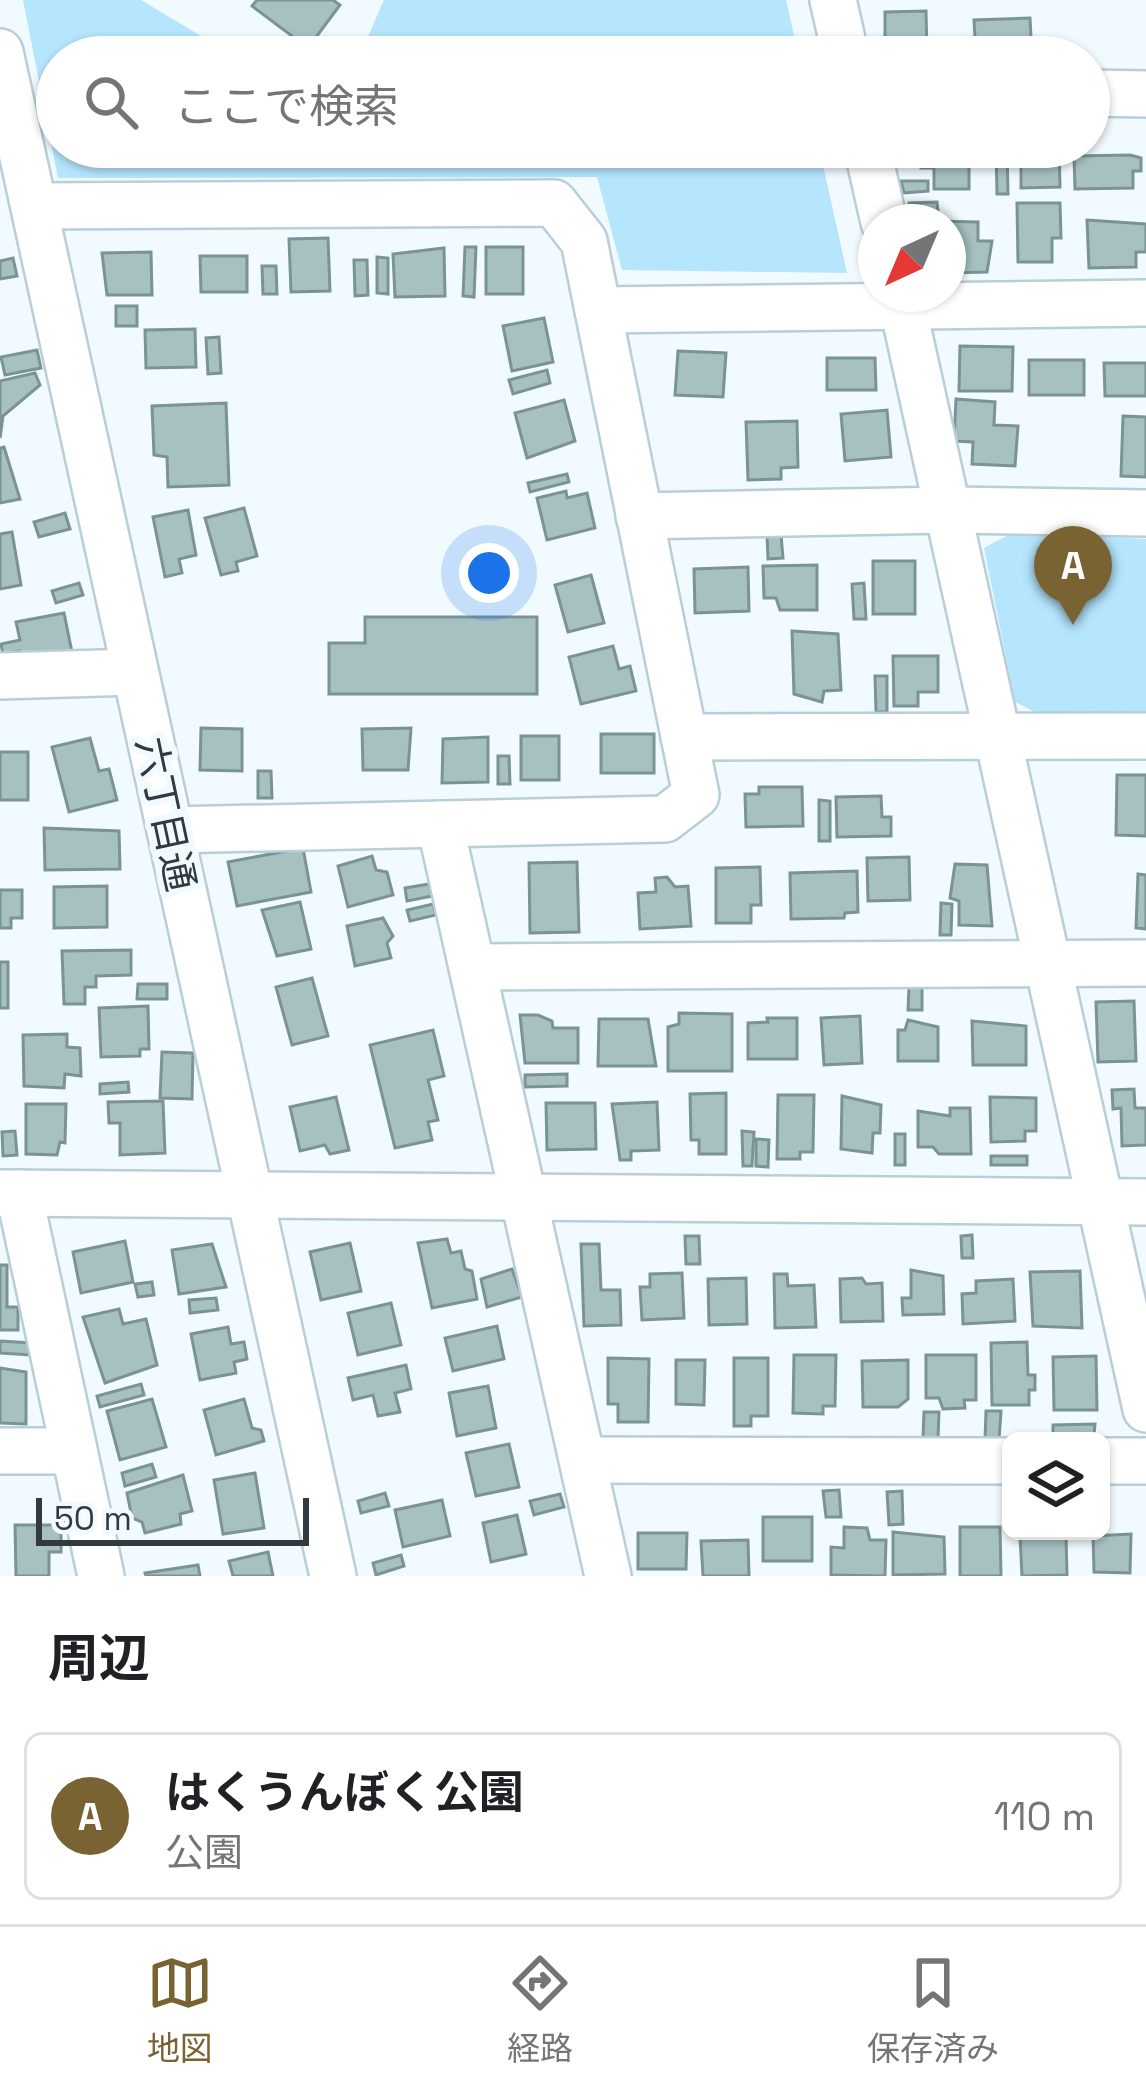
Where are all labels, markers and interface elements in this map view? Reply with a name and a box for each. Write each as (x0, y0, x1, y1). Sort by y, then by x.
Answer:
search box (36, 36, 1110, 168)
icon: search (78, 69, 144, 135)
text: ここで検索 (174, 78, 399, 135)
north arrow (858, 204, 966, 312)
pin: A (1034, 526, 1112, 625)
your location (459, 543, 519, 603)
street label: 六丁目通 (125, 733, 206, 896)
map controls (1002, 1432, 1110, 1540)
button: layers (1002, 1432, 1110, 1540)
scale bar (36, 1492, 309, 1545)
text: 50 m (54, 1498, 132, 1540)
text: 周辺 (48, 1626, 150, 1691)
text: はくうんぼく公園 (165, 1764, 524, 1821)
text: A (78, 1792, 102, 1841)
text: 110 m (994, 1792, 1095, 1841)
text: 公園 (165, 1828, 243, 1877)
tab: 地図 (147, 1950, 213, 2070)
tab: 経路 (507, 1950, 573, 2070)
tab: 保存済み (867, 1950, 999, 2070)

